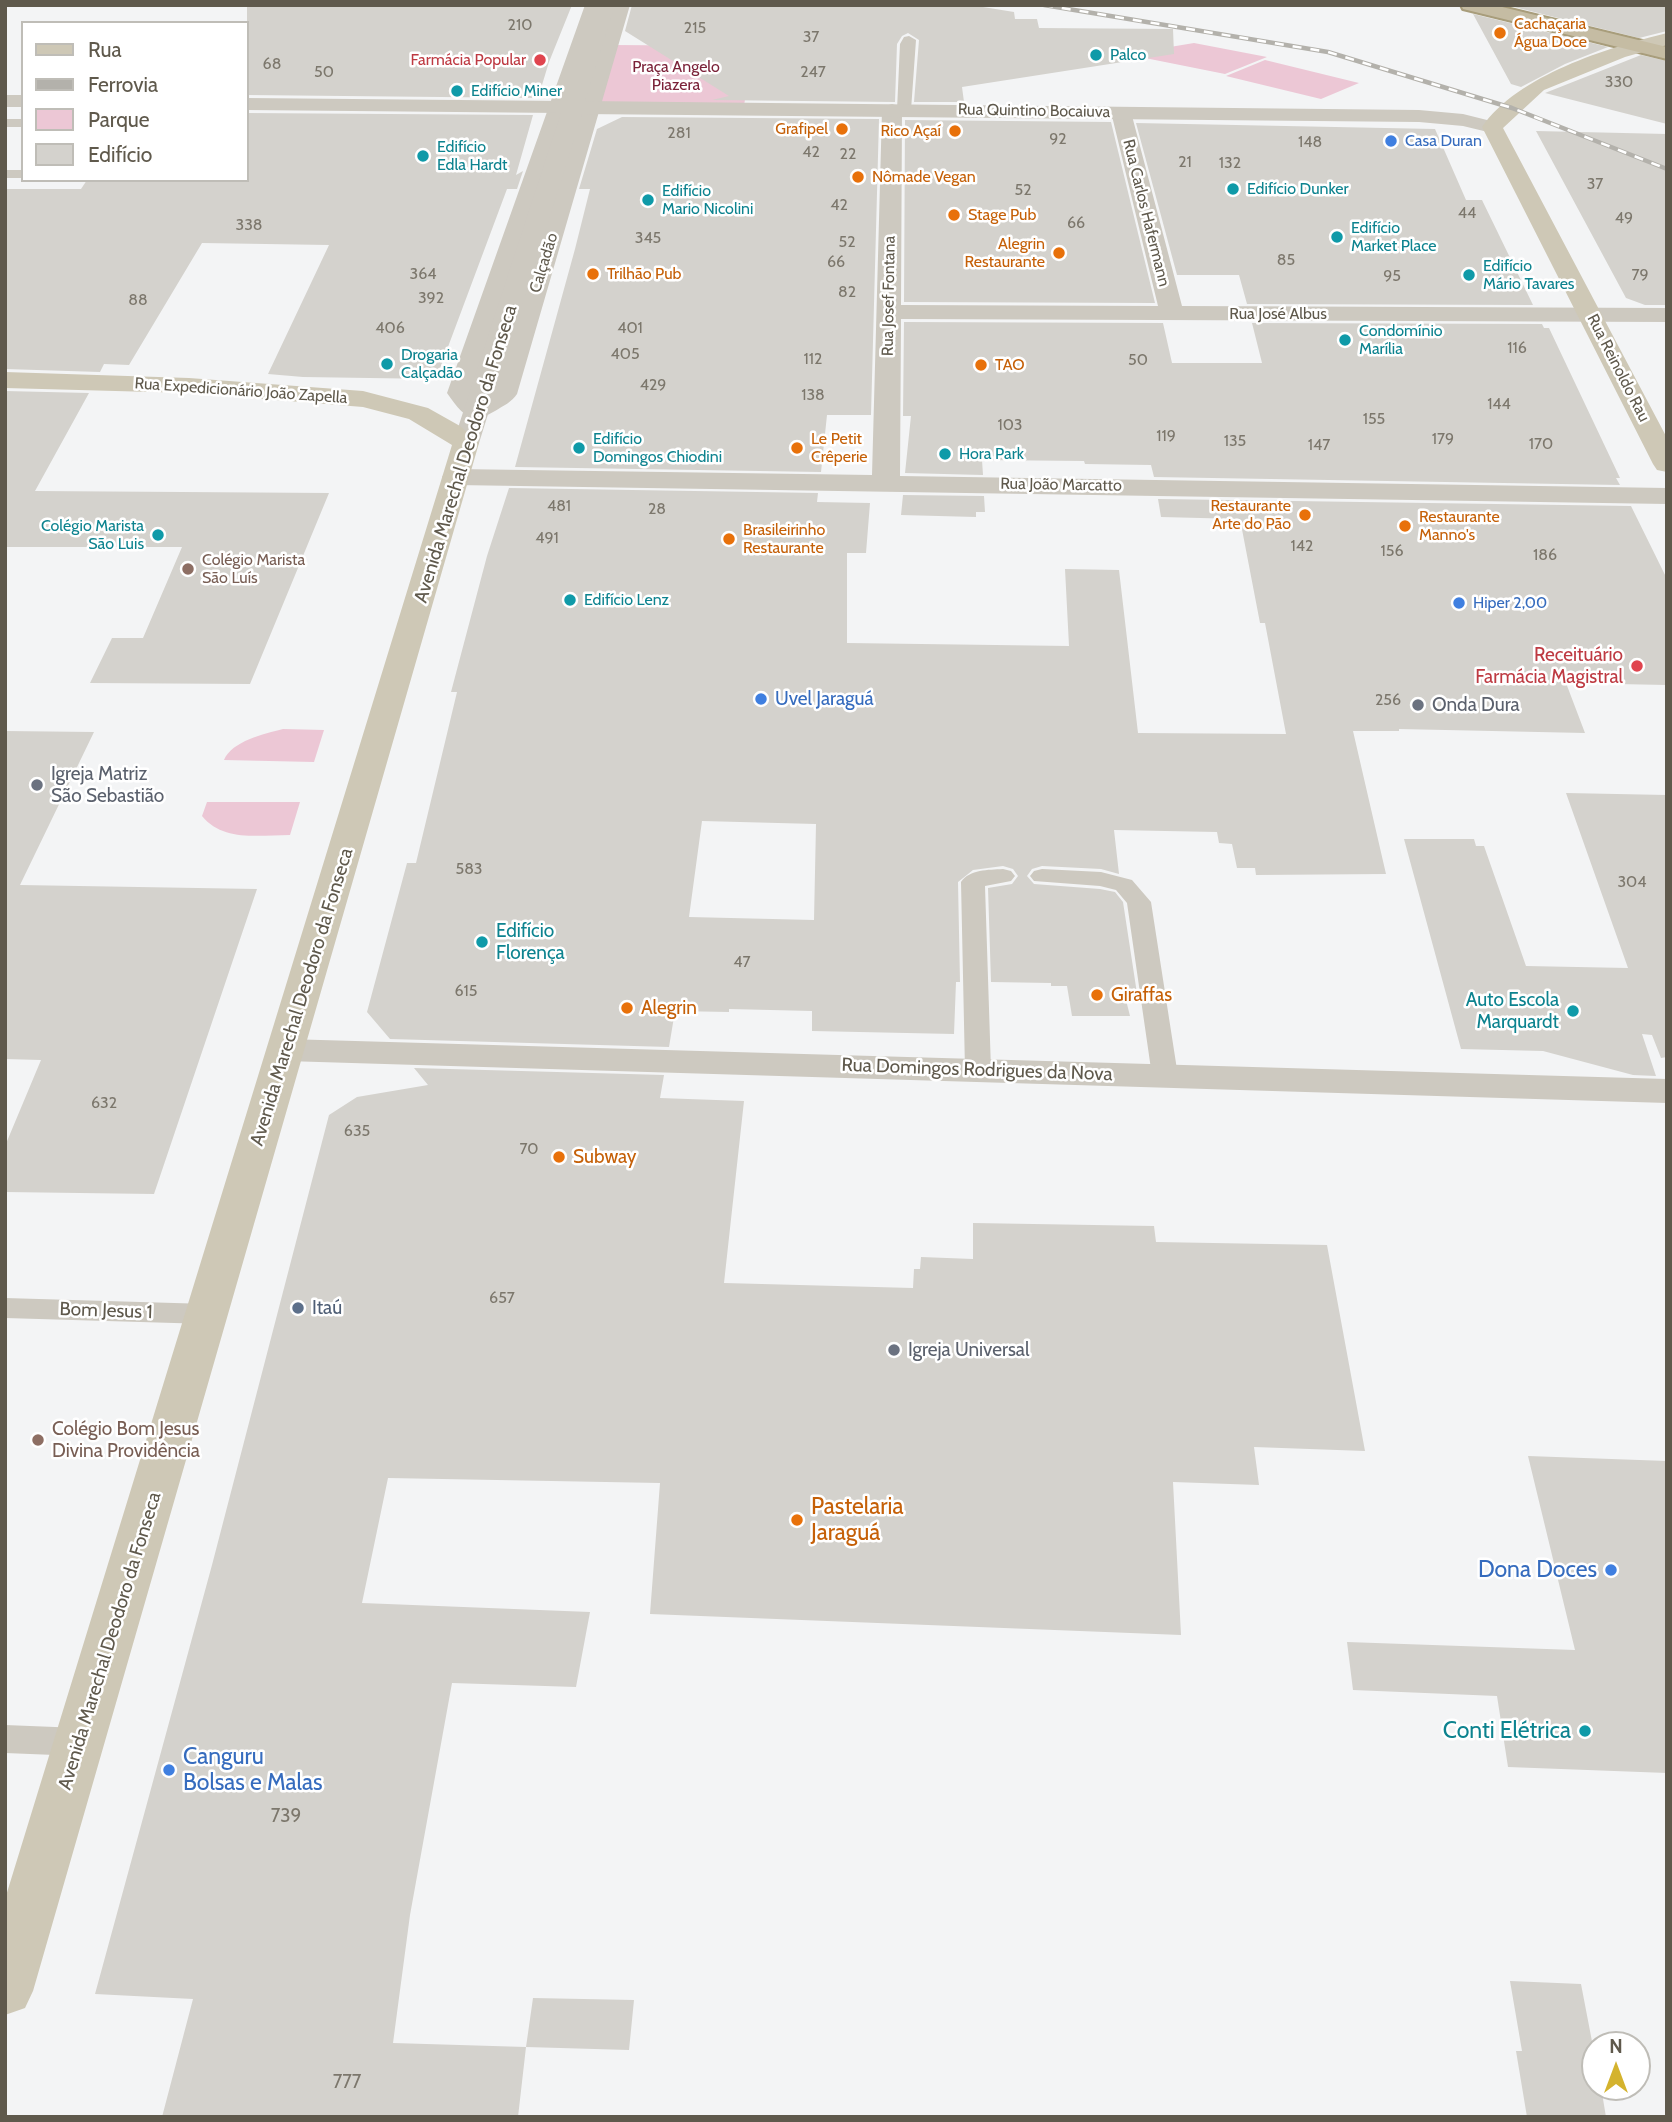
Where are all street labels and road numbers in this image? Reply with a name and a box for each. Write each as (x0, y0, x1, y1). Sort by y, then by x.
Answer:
street label: Rua Quintino Bocaiuva (958, 100, 1110, 122)
street label: Rua Carlos Hafermann (1118, 137, 1174, 289)
street label: Calçadão (526, 231, 562, 295)
street label: Rua Josef Fontana (878, 236, 900, 356)
street label: Avenida Marechal Deodoro da Fonseca (410, 302, 522, 606)
street label: Rua José Albus (1229, 304, 1327, 324)
street label: Rua Reinoldo Rau (1583, 311, 1653, 425)
street label: Rua Expedicionário João Zapella (134, 374, 348, 408)
street label: Rua João Marcatto (1000, 474, 1122, 496)
street label: Avenida Marechal Deodoro da Fonseca (246, 845, 358, 1149)
street label: Rua Domingos Rodrigues da Nova (841, 1054, 1113, 1086)
street label: Bom Jesus 1 (59, 1298, 153, 1324)
street label: Avenida Marechal Deodoro da Fonseca (54, 1489, 166, 1793)

